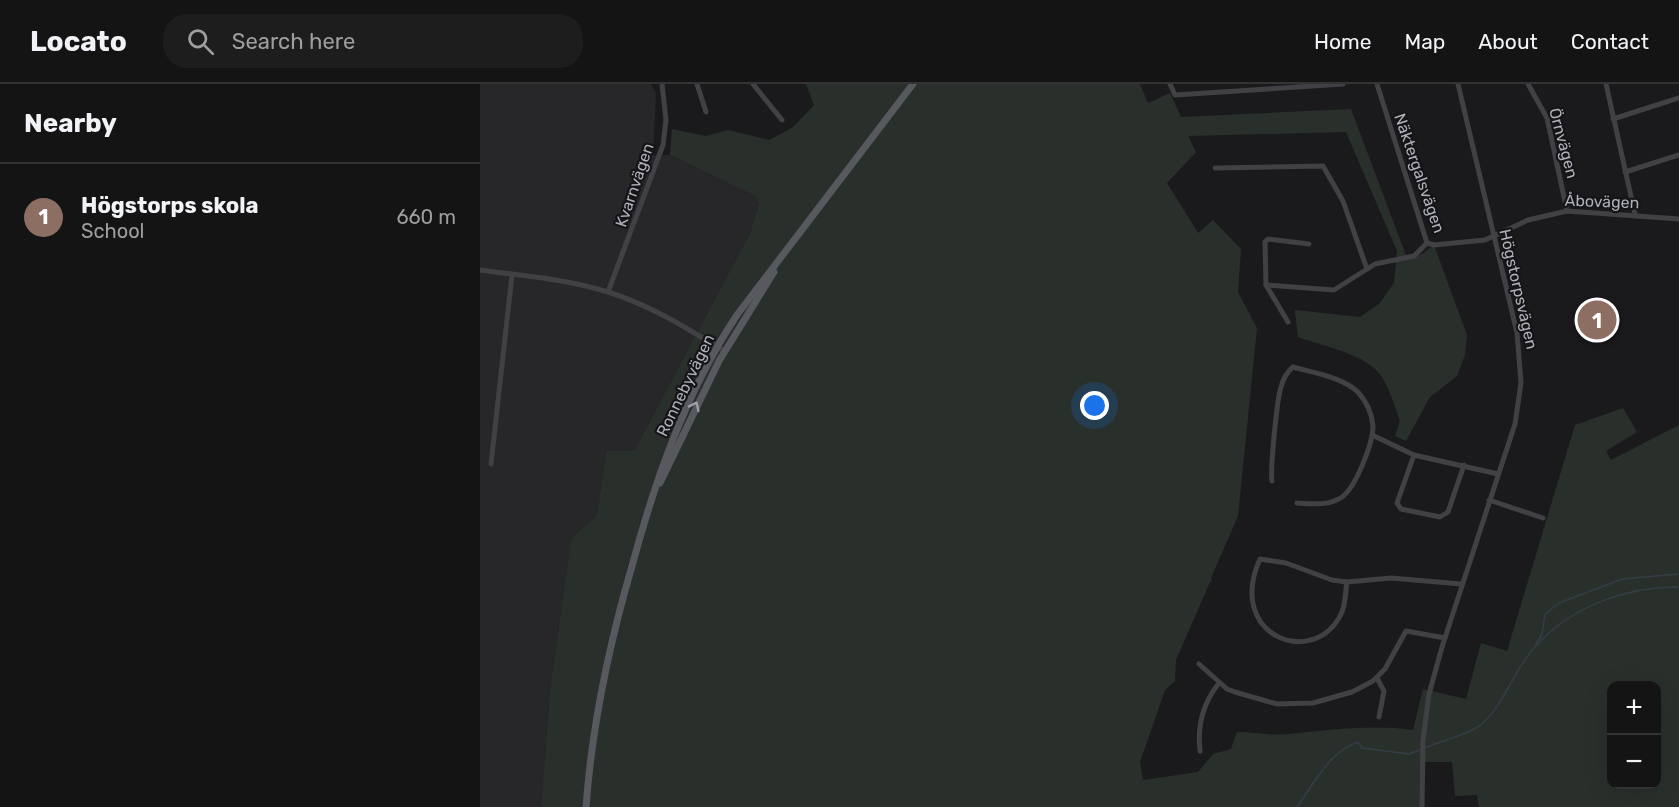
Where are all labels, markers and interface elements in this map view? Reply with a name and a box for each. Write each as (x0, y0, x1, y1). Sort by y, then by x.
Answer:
search box (163, 14, 583, 68)
text: Locato (30, 25, 127, 58)
icon: search (184, 25, 217, 58)
text: Search here (232, 28, 355, 55)
text: Home (1314, 29, 1371, 54)
text: Map (1404, 29, 1445, 54)
text: About (1478, 29, 1538, 54)
text: Contact (1571, 29, 1649, 54)
street label: Örnvägen (1545, 106, 1582, 180)
text: Nearby (24, 108, 117, 139)
street label: Näktergalsvägen (1390, 111, 1449, 235)
street label: Kvarnvägen (611, 141, 658, 230)
street label: Åbovägen (1564, 191, 1640, 212)
text: Högstorps skola (81, 192, 259, 219)
text: 1 (39, 205, 48, 229)
text: 660 m (397, 205, 456, 229)
text: School (81, 219, 144, 243)
street label: Högstorpsvägen (1495, 227, 1542, 351)
pin: 1 (1578, 298, 1616, 342)
street label: Ronnebyvägen (652, 331, 718, 440)
your location (1080, 391, 1109, 420)
one-way arrow (688, 402, 700, 413)
map controls (1607, 681, 1661, 789)
button: + (1607, 681, 1661, 735)
button: − (1607, 735, 1661, 789)

